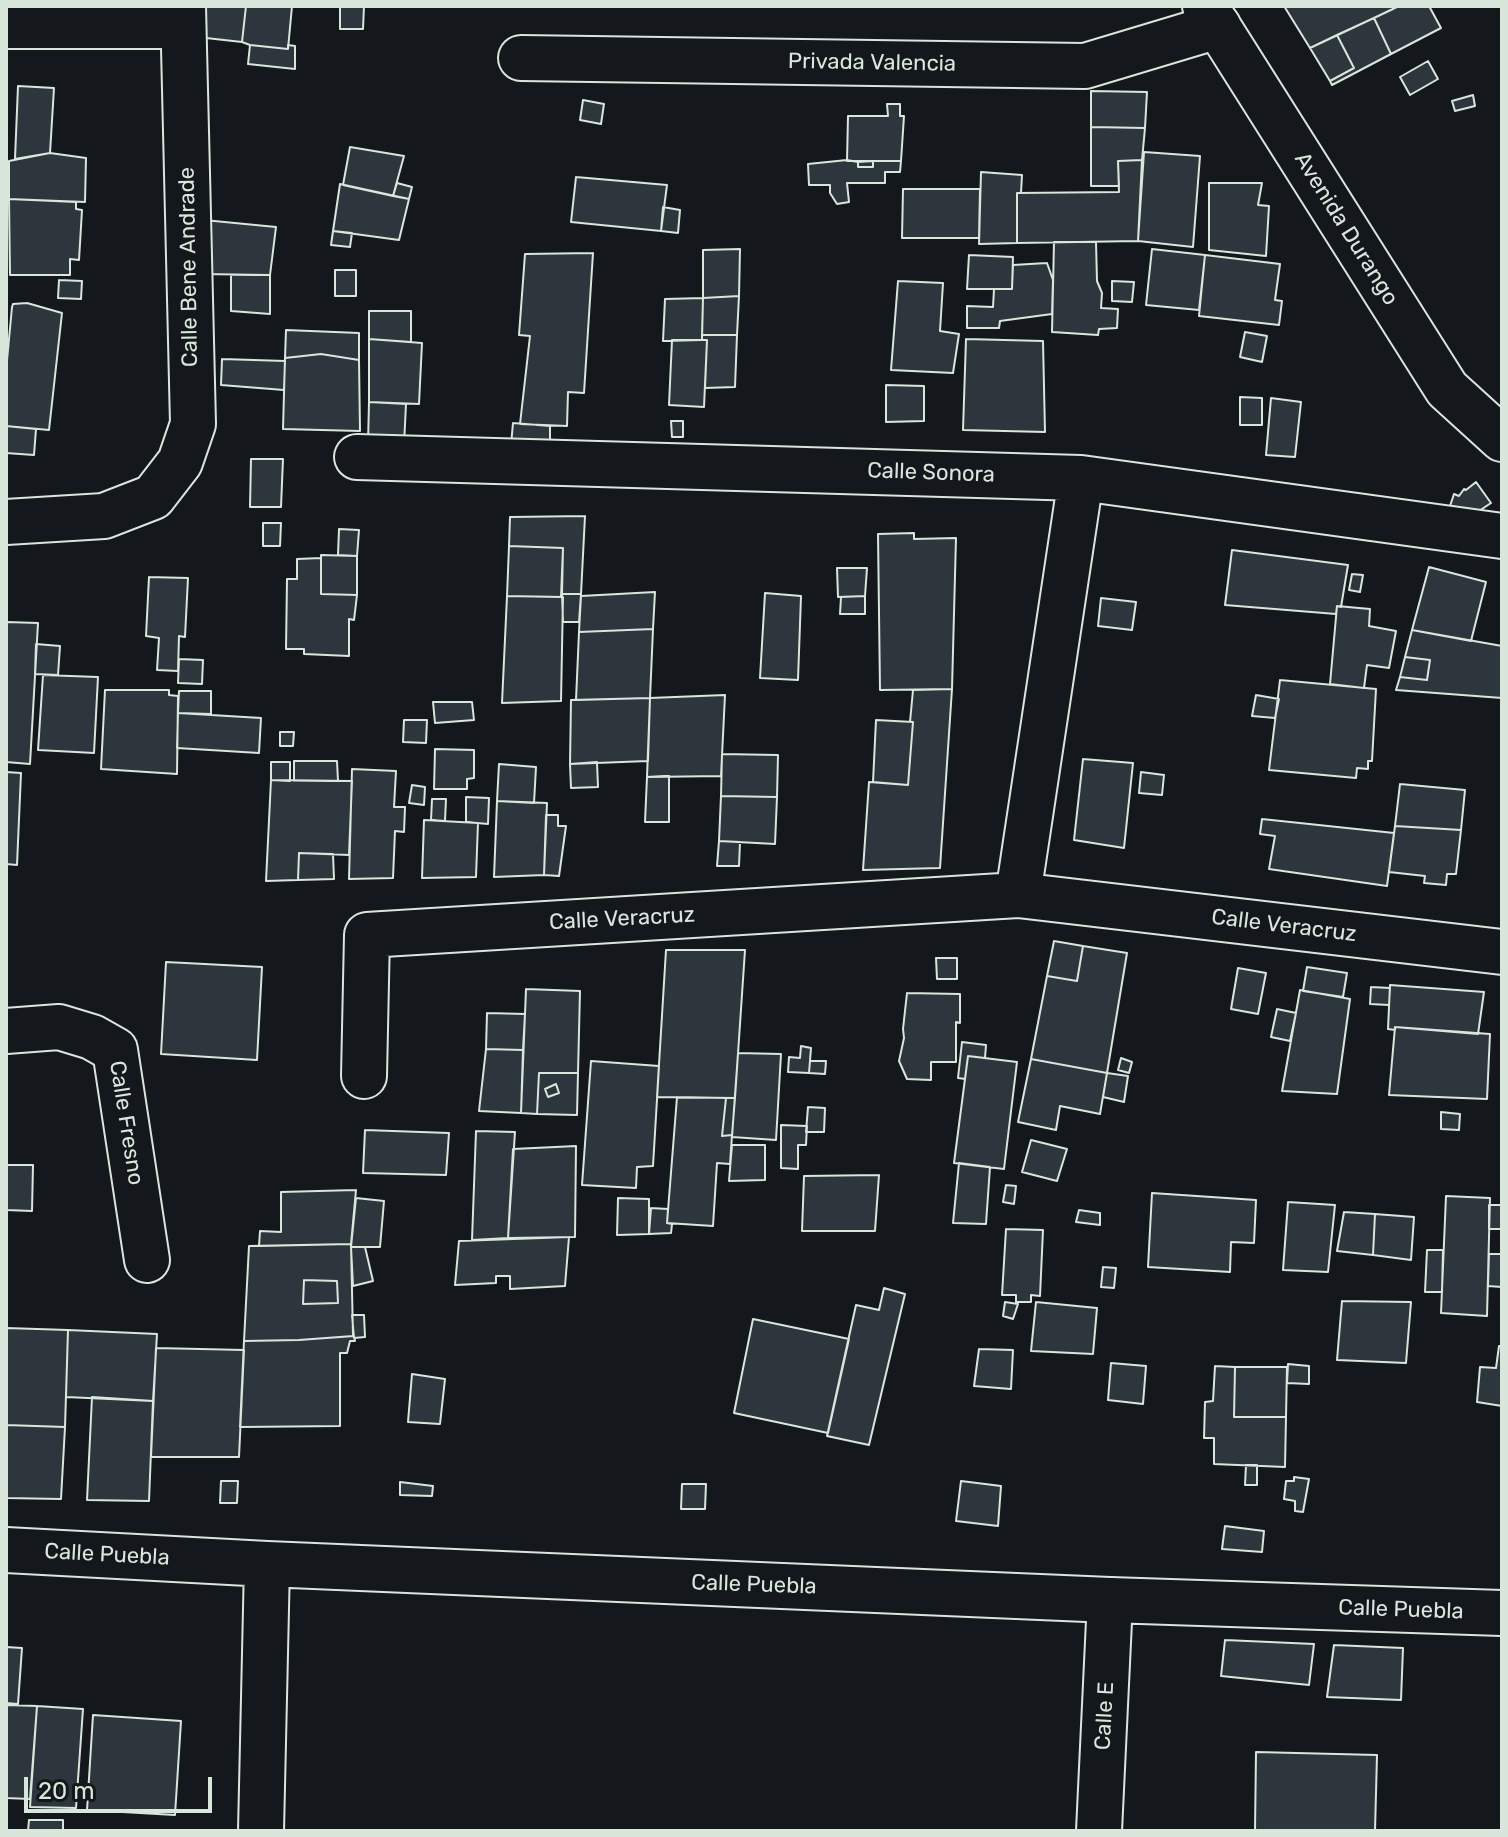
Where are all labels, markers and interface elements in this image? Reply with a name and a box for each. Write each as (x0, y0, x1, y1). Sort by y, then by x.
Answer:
street label: Privada Valencia (788, 48, 956, 78)
street label: Avenida Durango (1288, 148, 1404, 310)
street label: Calle Bene Andrade (174, 167, 204, 367)
street label: Calle Sonora (867, 458, 995, 488)
street label: Calle Veracruz (548, 902, 696, 936)
street label: Calle Veracruz (1210, 904, 1358, 948)
street label: Calle Fresno (103, 1059, 149, 1187)
street label: Calle Puebla (44, 1539, 170, 1571)
street label: Calle Puebla (691, 1570, 817, 1600)
street label: Calle Puebla (1338, 1595, 1464, 1625)
street label: Calle E (1090, 1681, 1120, 1751)
scale bar (28, 1761, 216, 1811)
text: 20 m (38, 1777, 95, 1805)

